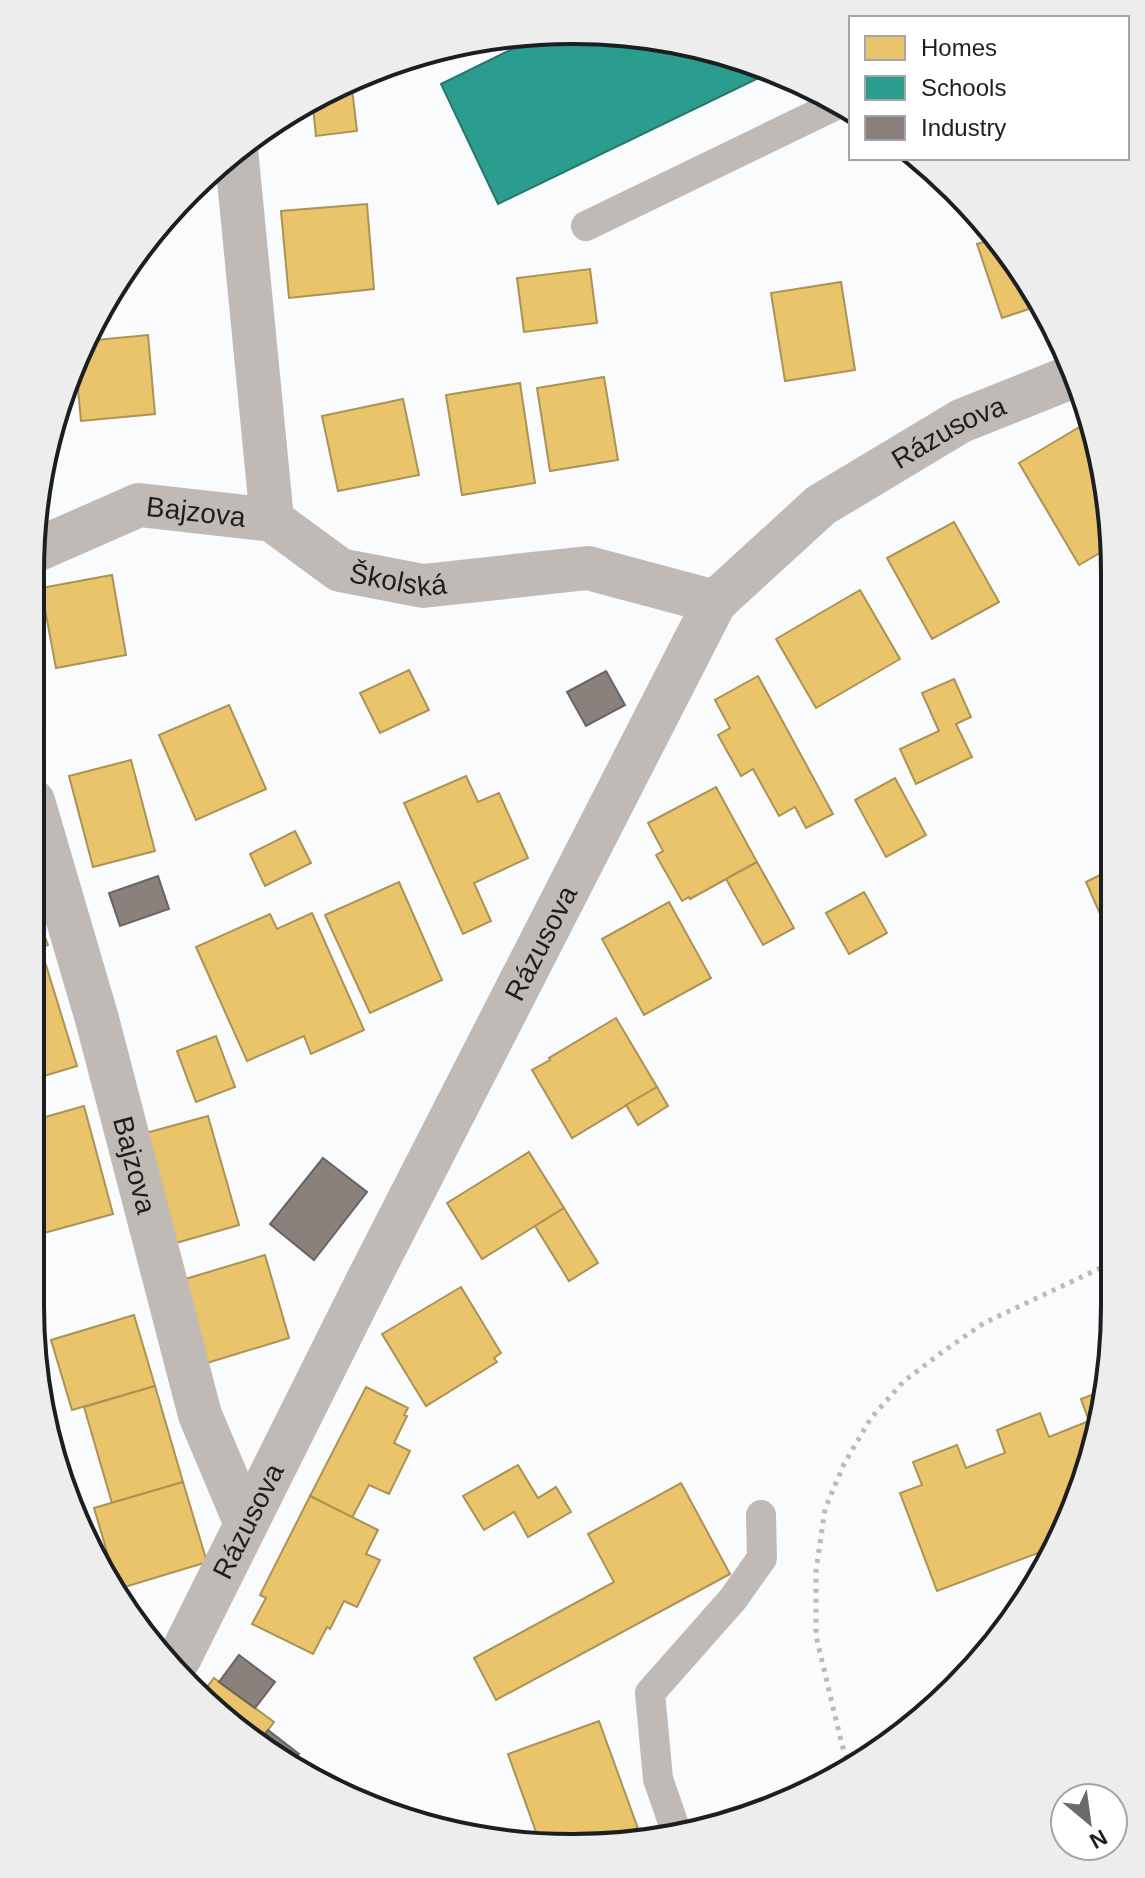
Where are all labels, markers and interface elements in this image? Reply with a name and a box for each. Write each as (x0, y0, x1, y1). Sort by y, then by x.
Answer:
legend (849, 16, 1129, 160)
text: Homes (921, 34, 997, 61)
text: Schools (921, 74, 1006, 101)
text: Industry (921, 114, 1006, 141)
street label: Rázusova (886, 390, 1010, 475)
street label: Bajzova (145, 491, 248, 533)
street label: Školská (347, 557, 449, 603)
street label: Rázusova (499, 880, 583, 1006)
street label: Bajzova (107, 1113, 162, 1218)
street label: Rázusova (207, 1458, 290, 1584)
north arrow (1049, 1782, 1129, 1862)
text: N (1085, 1824, 1111, 1854)

